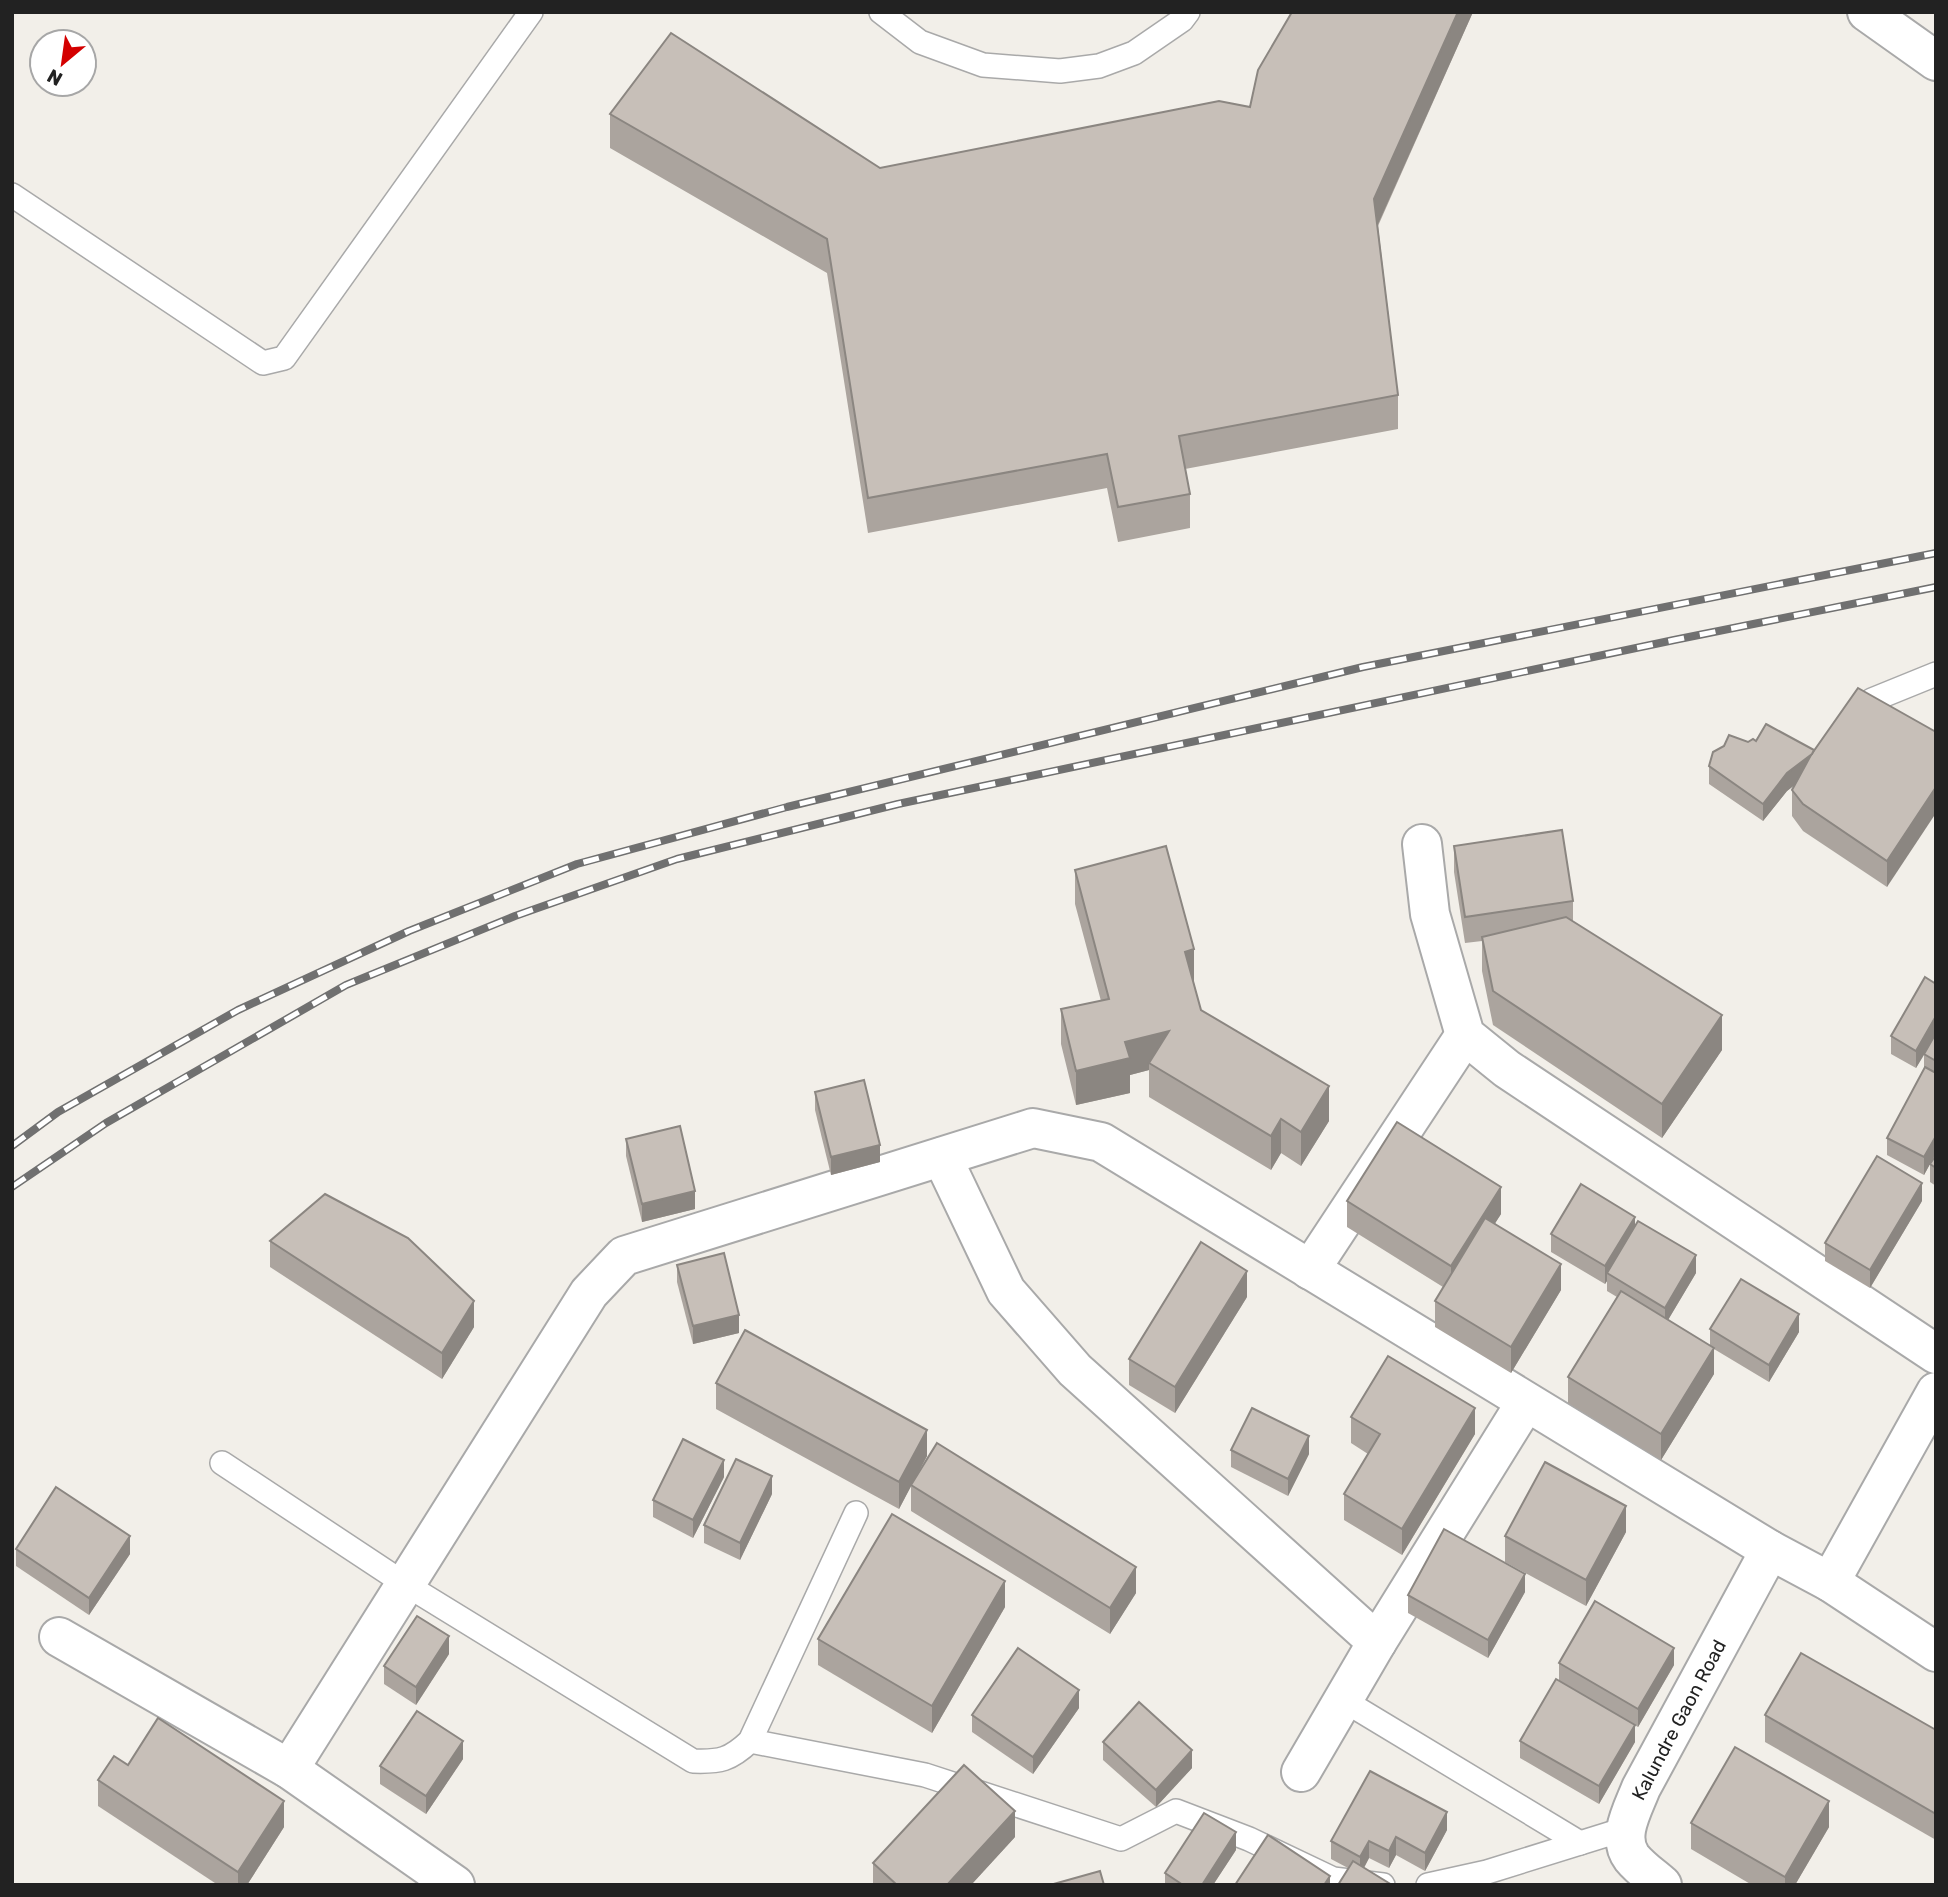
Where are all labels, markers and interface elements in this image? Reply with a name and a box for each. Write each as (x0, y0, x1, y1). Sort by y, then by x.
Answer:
north arrow (28, 28, 98, 98)
text: N (43, 64, 67, 91)
street label: Kalundre Gaon Road (1627, 1636, 1731, 1804)

